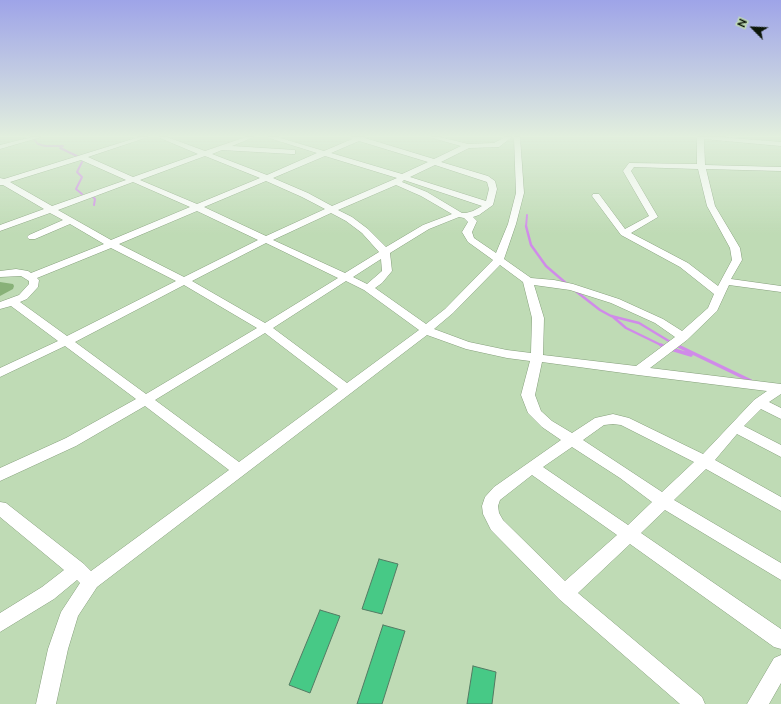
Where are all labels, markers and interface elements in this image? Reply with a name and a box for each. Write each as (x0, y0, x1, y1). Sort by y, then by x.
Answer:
north arrow (733, 8, 773, 48)
text: N (735, 17, 749, 29)

